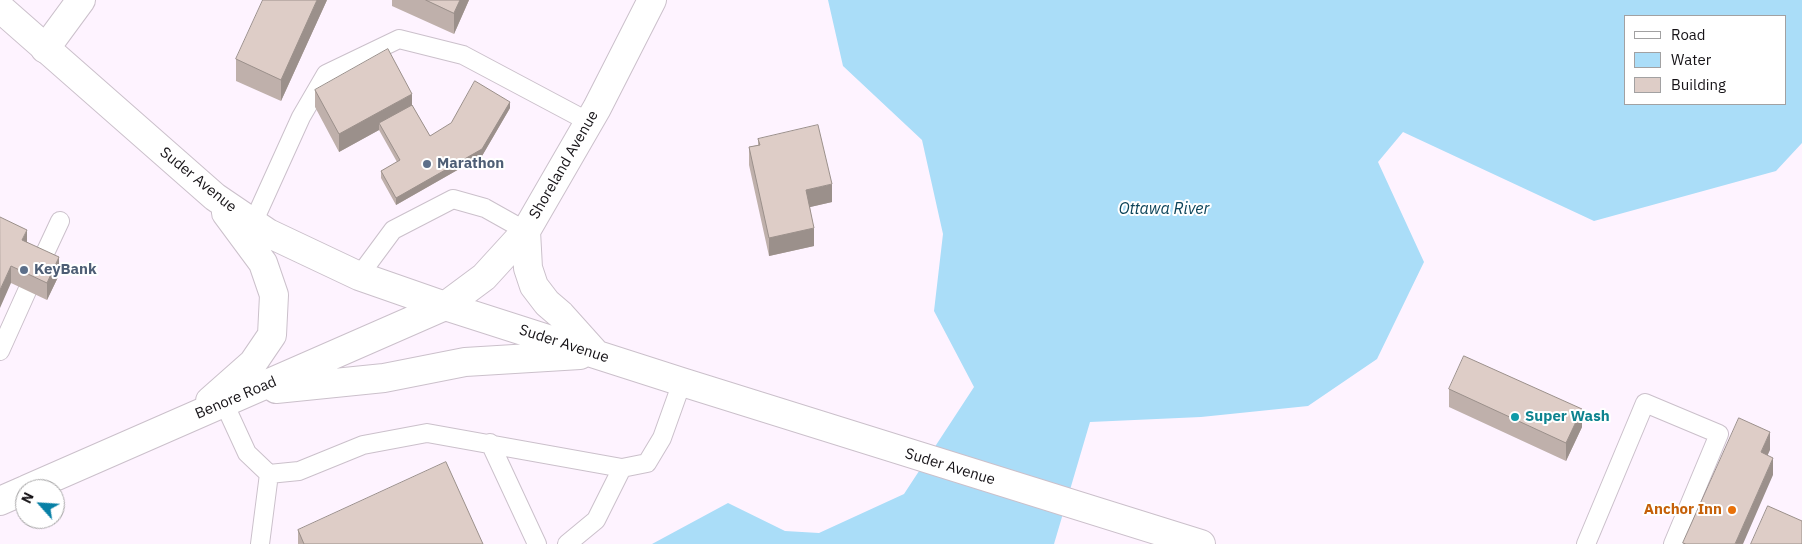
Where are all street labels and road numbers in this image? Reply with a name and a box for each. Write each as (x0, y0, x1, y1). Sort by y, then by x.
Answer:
street label: Shoreland Avenue (526, 108, 602, 222)
street label: Suder Avenue (156, 144, 240, 216)
street label: Suder Avenue (517, 321, 611, 367)
street label: Benore Road (193, 373, 279, 423)
street label: Suder Avenue (903, 445, 997, 489)

